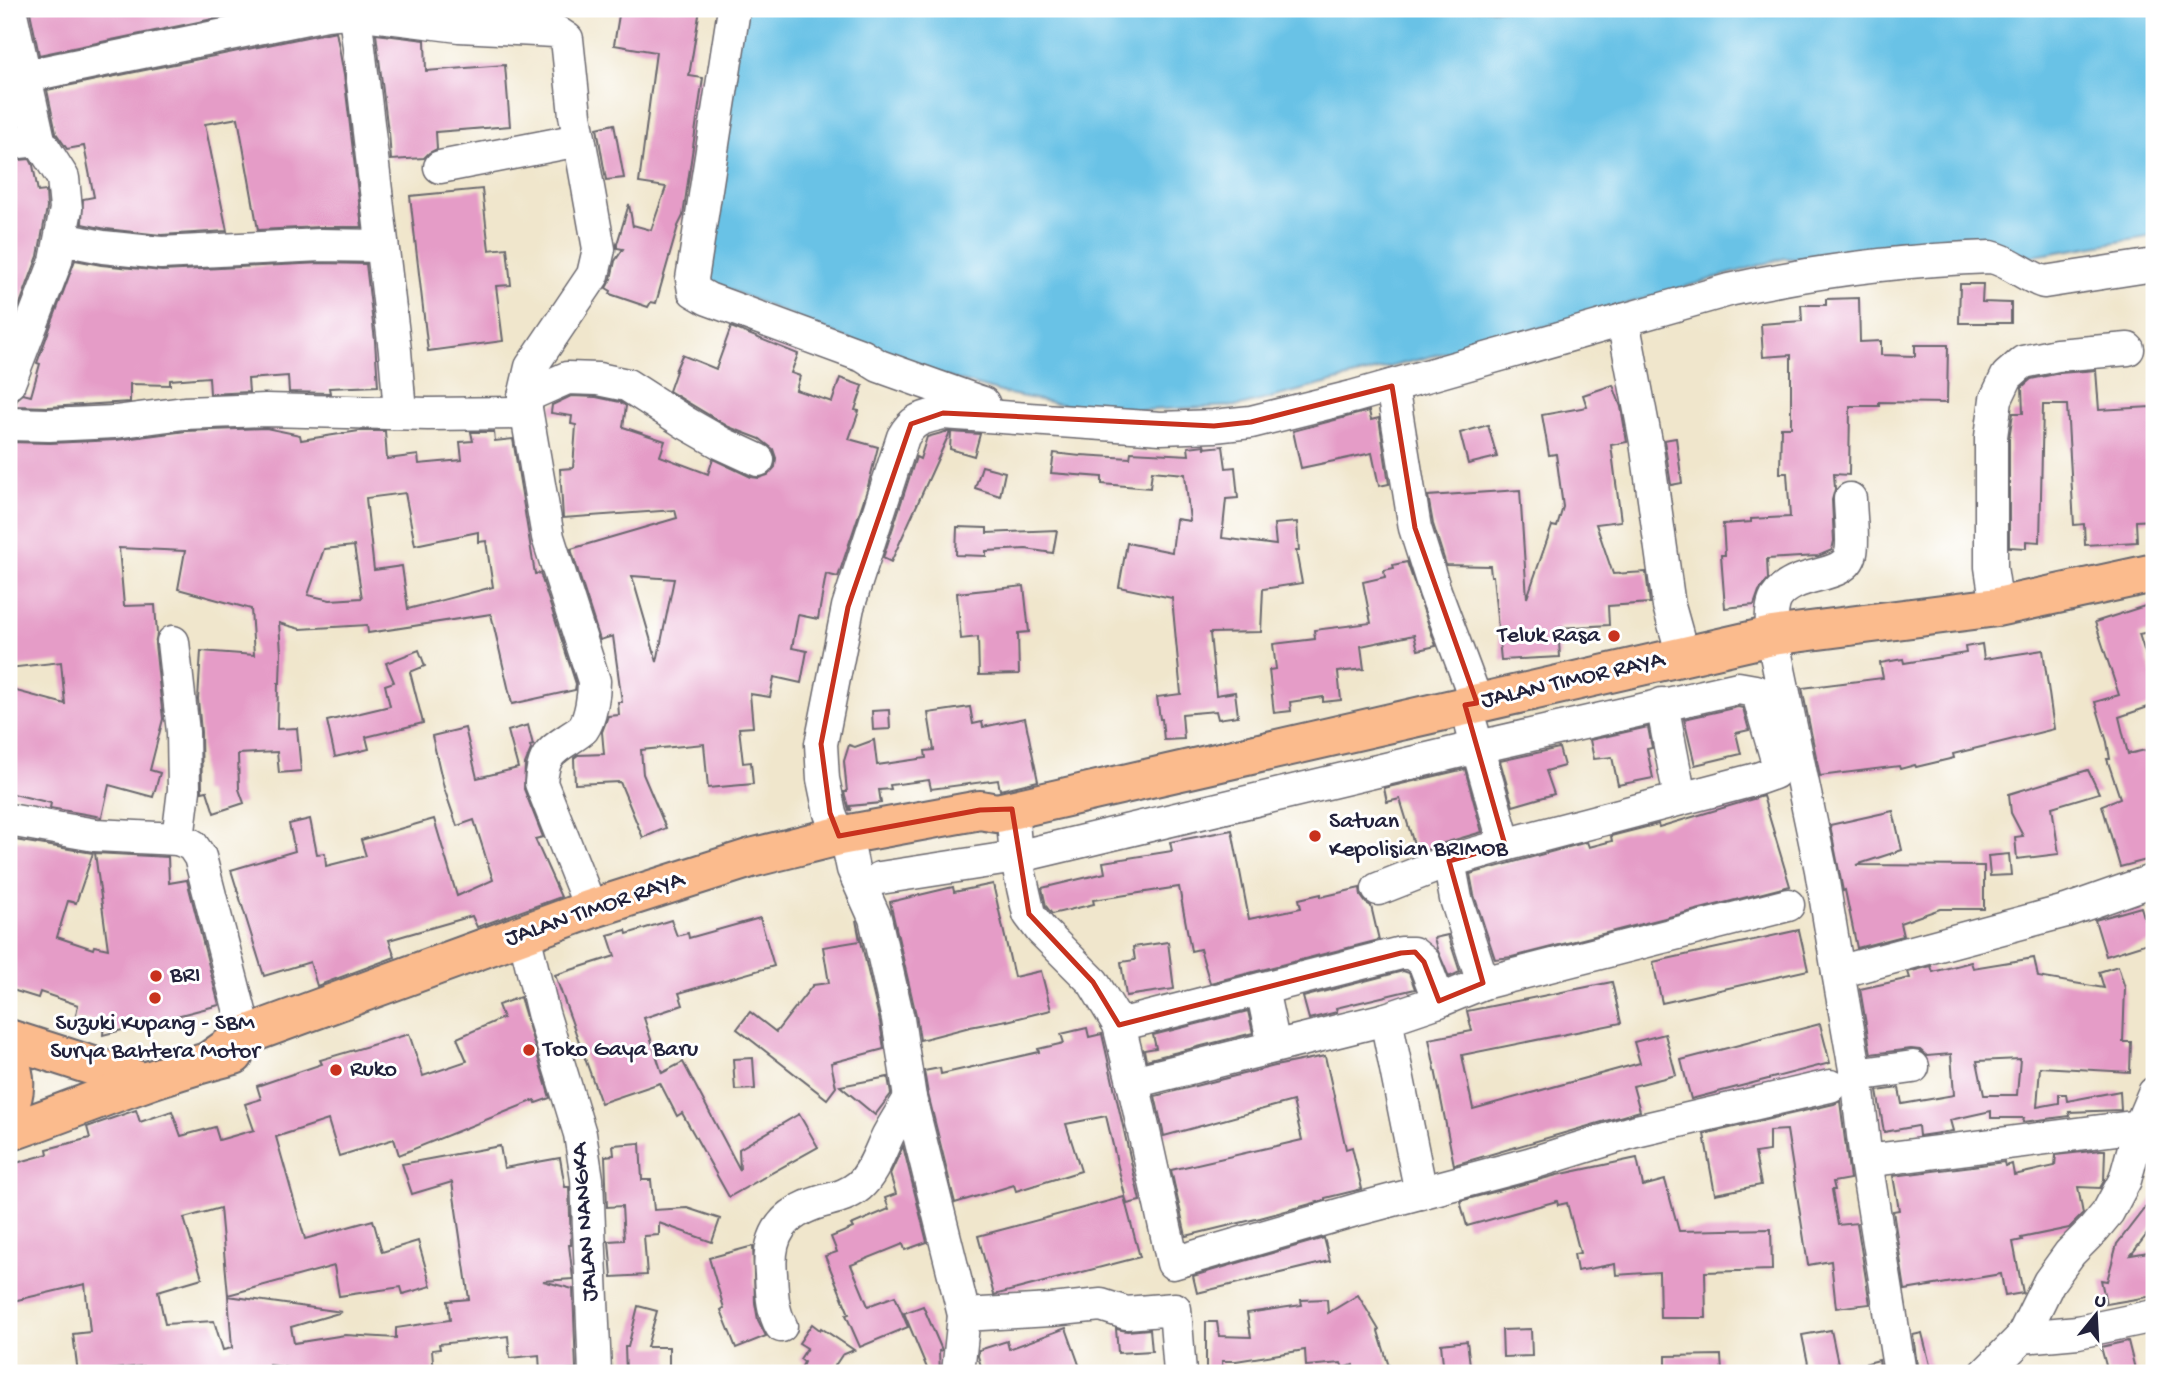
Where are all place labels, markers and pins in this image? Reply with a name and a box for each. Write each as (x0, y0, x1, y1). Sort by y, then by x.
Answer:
place label: Teluk Rasa (1495, 622, 1601, 651)
marker: Teluk Rasa (1606, 628, 1622, 644)
place label: Satuan Kepolisian BRIMOB (1329, 808, 1509, 865)
marker: Satuan Kepolisian BRIMOB (1307, 828, 1323, 844)
place label: BRI (169, 962, 201, 991)
marker: BRI (148, 968, 164, 984)
marker: Suzuki Kupang - SBM Surya Bahtera Motor (147, 990, 163, 1006)
place label: Suzuki Kupang - SBM Surya Bahtera Motor (50, 1010, 262, 1067)
place label: Toko Gaya Baru (541, 1036, 698, 1065)
marker: Toko Gaya Baru (521, 1042, 537, 1058)
place label: Ruko (350, 1056, 397, 1085)
marker: Ruko (328, 1062, 344, 1078)

